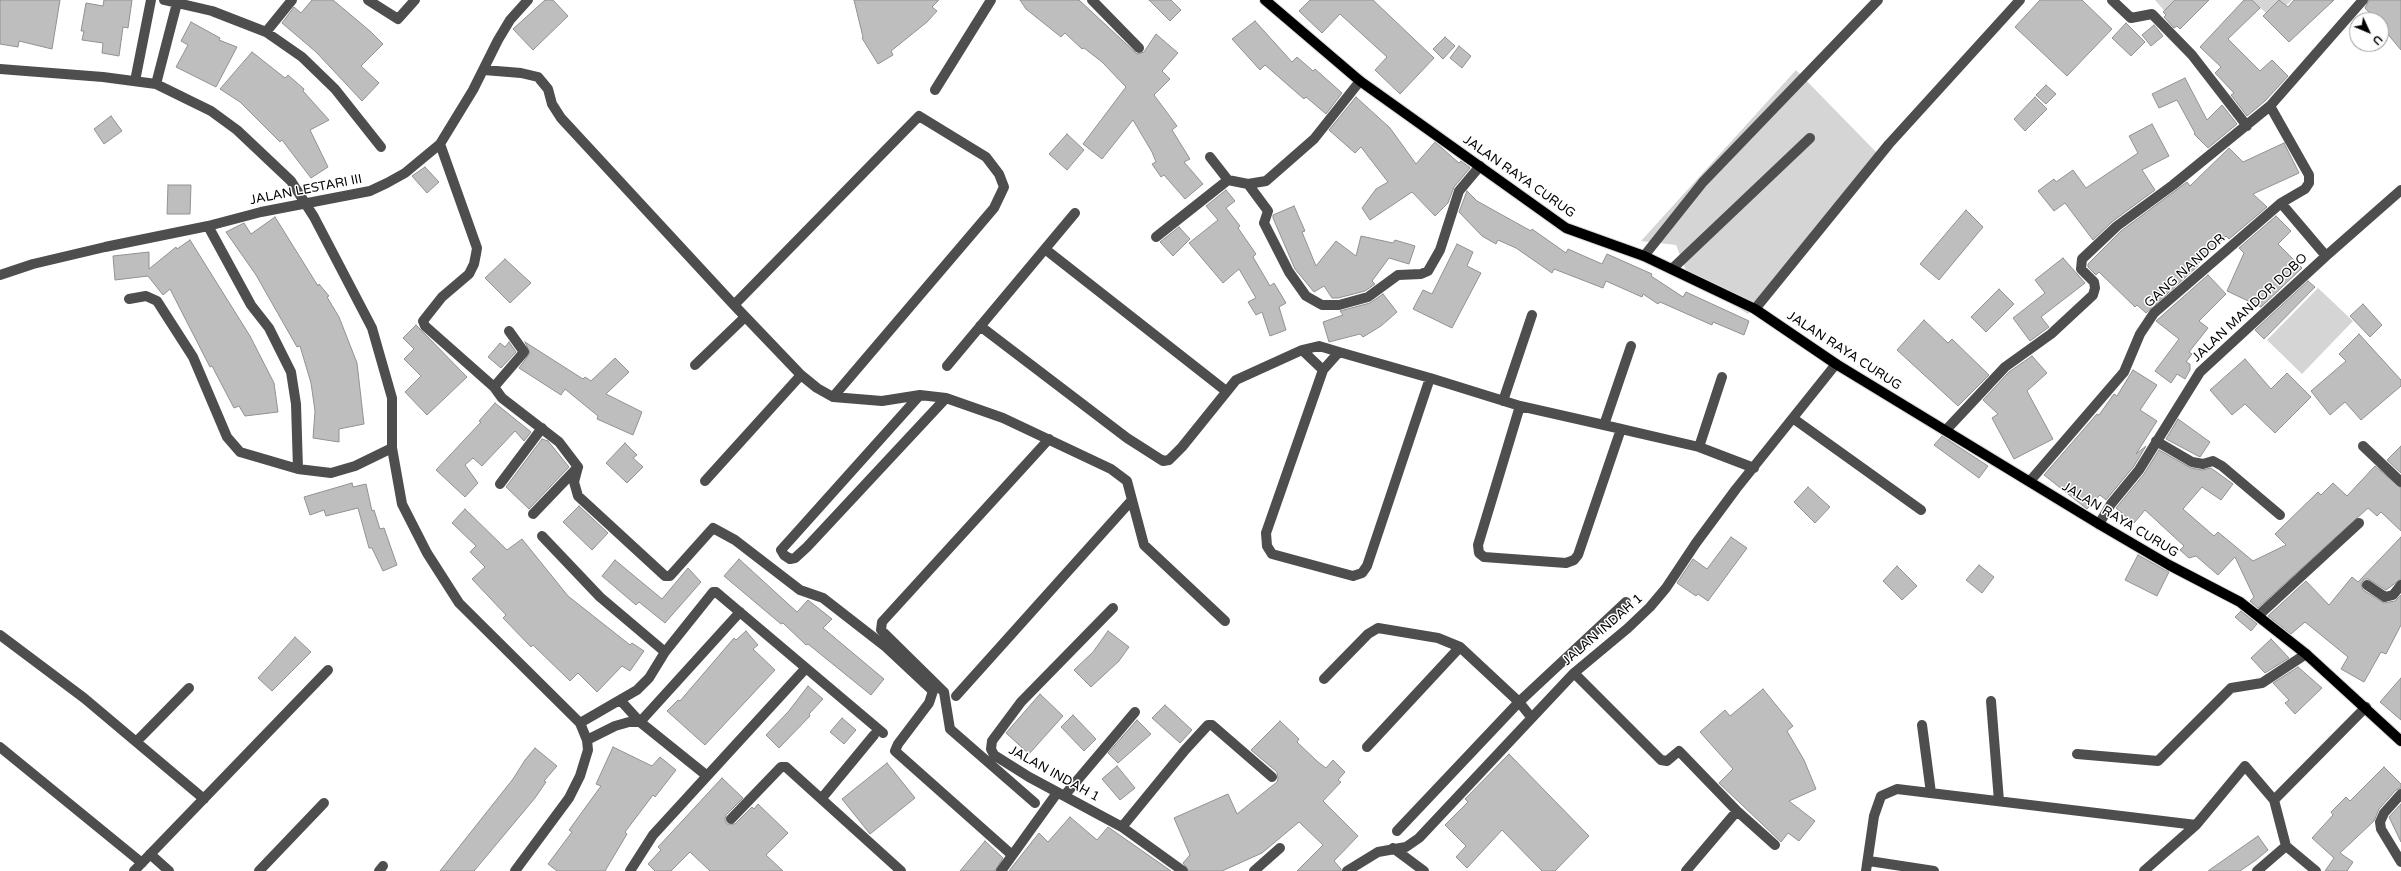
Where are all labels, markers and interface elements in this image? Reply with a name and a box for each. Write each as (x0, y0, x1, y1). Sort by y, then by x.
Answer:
north arrow (2349, 12, 2389, 52)
text: U (2370, 32, 2385, 48)
street label: JALAN RAYA CURUG (1460, 132, 1578, 222)
street label: JALAN LESTARI III (249, 171, 363, 209)
street label: GANG NANDOR (2141, 231, 2229, 311)
street label: JALAN MANDOR DOBO (2189, 250, 2311, 366)
street label: JALAN RAYA CURUG (1784, 308, 1904, 394)
street label: JALAN RAYA CURUG (2059, 479, 2181, 561)
street label: JALAN INDAH 1 (1560, 591, 1646, 669)
street label: JALAN INDAH 1 (1006, 743, 1102, 805)

